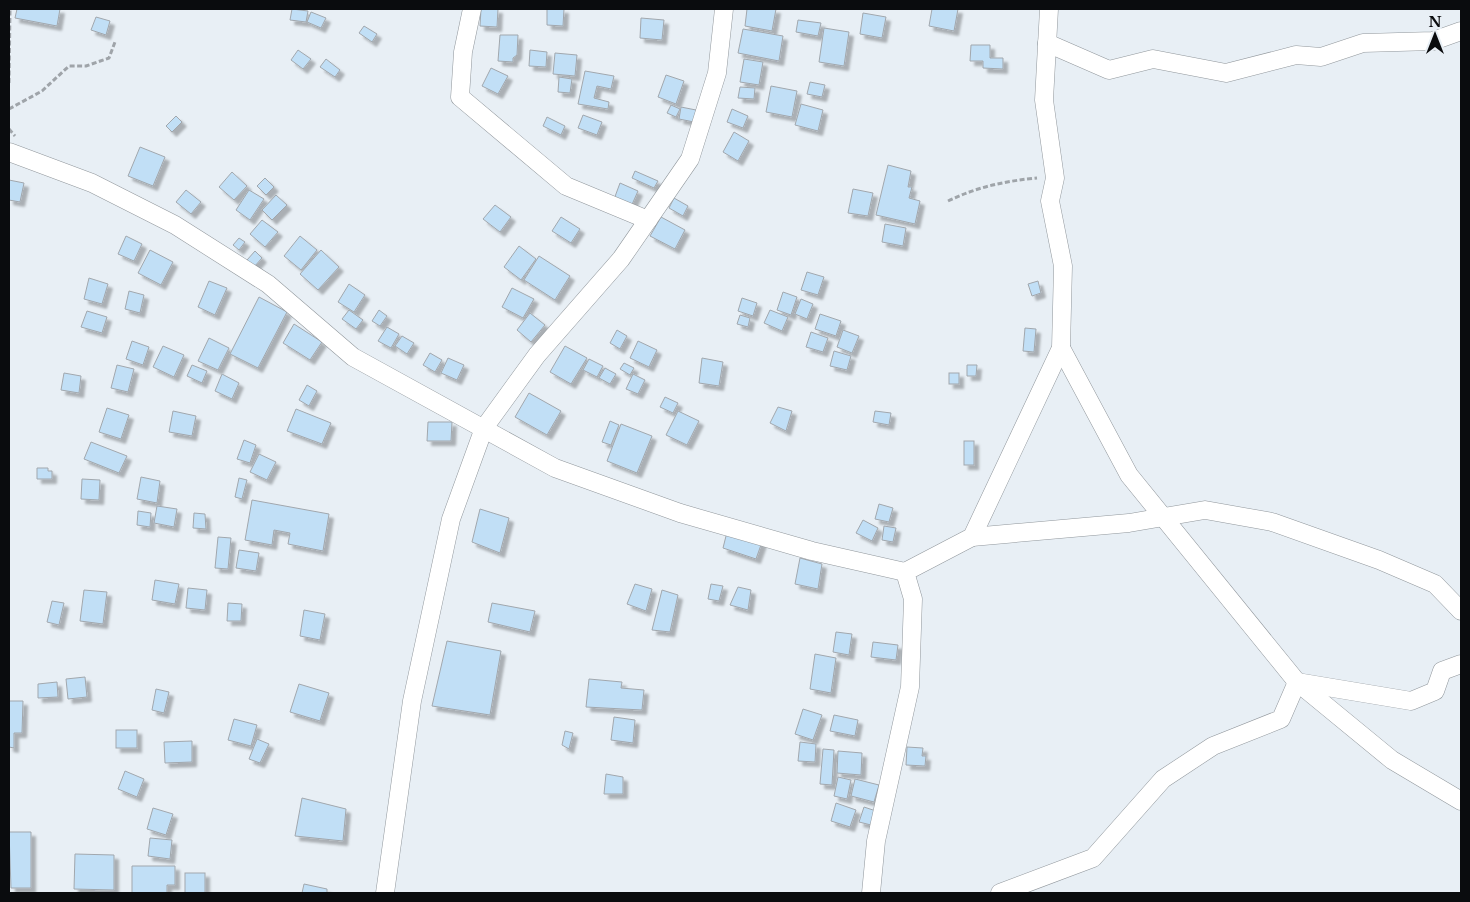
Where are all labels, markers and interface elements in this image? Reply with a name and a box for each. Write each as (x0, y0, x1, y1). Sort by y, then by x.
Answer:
north arrow (1410, 10, 1460, 60)
text: N (1428, 13, 1442, 31)

